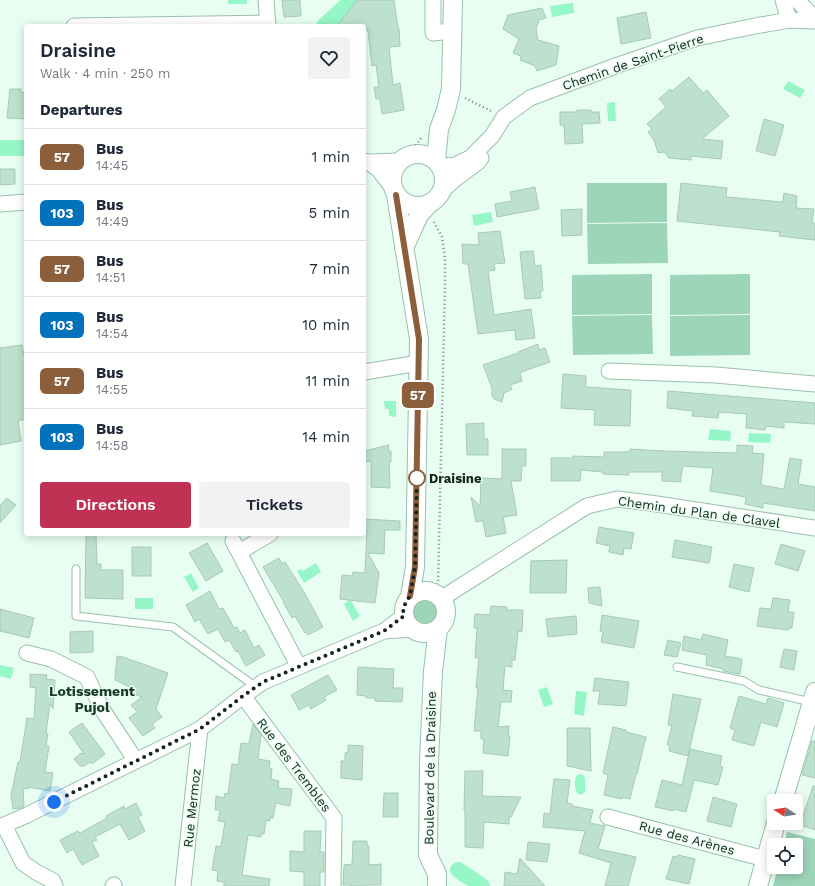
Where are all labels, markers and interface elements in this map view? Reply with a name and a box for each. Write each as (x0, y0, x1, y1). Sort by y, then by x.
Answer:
street label: Chemin de Saint-Pierre (560, 31, 706, 93)
button: heart (308, 37, 350, 79)
text: Draisine (40, 39, 116, 62)
text: Walk · 4 min · 250 m (40, 66, 170, 81)
text: Departures (40, 101, 123, 119)
text: Bus (96, 140, 124, 158)
text: 1 min (311, 148, 350, 166)
text: 57 (54, 149, 70, 165)
text: 14:45 (96, 158, 128, 173)
text: Bus (96, 196, 124, 214)
text: 5 min (309, 204, 350, 222)
text: 103 (50, 205, 74, 221)
text: 14:49 (96, 214, 129, 229)
text: Bus (96, 252, 124, 270)
text: 7 min (309, 260, 350, 278)
text: 57 (54, 261, 70, 277)
text: 14:51 (96, 270, 126, 285)
text: Bus (96, 308, 124, 326)
text: 10 min (302, 316, 350, 334)
text: 103 (50, 317, 74, 333)
text: 14:54 (96, 326, 128, 341)
text: Bus (96, 364, 124, 382)
text: 11 min (306, 372, 350, 390)
text: 57 (54, 373, 70, 389)
text: 14:55 (96, 382, 128, 397)
line badge: 57 (400, 382, 436, 408)
text: 57 (410, 387, 426, 403)
text: Bus (96, 420, 124, 438)
text: 14 min (302, 428, 350, 446)
text: 103 (50, 429, 74, 445)
text: 14:58 (96, 438, 128, 453)
marker: Draisine (408, 469, 426, 487)
place label: Draisine (429, 471, 482, 486)
button: Directions (40, 482, 191, 528)
button: Tickets (199, 482, 350, 528)
street label: Chemin du Plan de Clavel (617, 493, 781, 531)
district label: Lotissement Pujol (49, 683, 135, 715)
street label: Boulevard de la Draisine (421, 691, 439, 845)
street label: Rue des Trembles (254, 715, 334, 815)
street label: Rue Mermoz (180, 768, 204, 848)
your location (44, 792, 64, 812)
north arrow (767, 794, 803, 830)
map controls (767, 794, 803, 874)
street label: Rue des Arènes (638, 818, 737, 858)
button: locate (767, 838, 803, 874)

